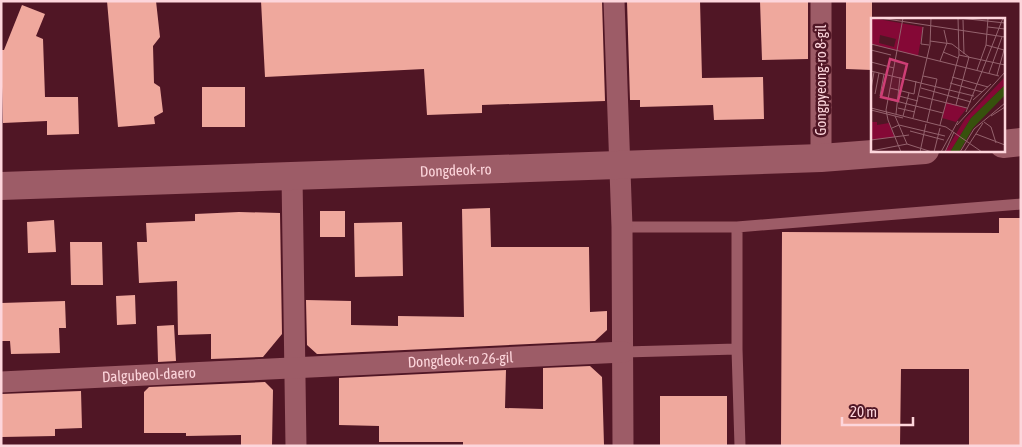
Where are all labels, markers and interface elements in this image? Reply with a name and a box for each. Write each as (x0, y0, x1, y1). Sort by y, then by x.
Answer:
inset map (871, 18, 1004, 151)
street label: Gongpyeong-ro 8-gil (812, 24, 829, 136)
street label: Dongdeok-ro (420, 160, 492, 180)
street label: Dongdeok-ro 26-gil (407, 348, 514, 370)
street label: Dalgubeol-daero (101, 364, 196, 385)
scale bar (842, 394, 913, 426)
text: 20 m (850, 403, 877, 420)

